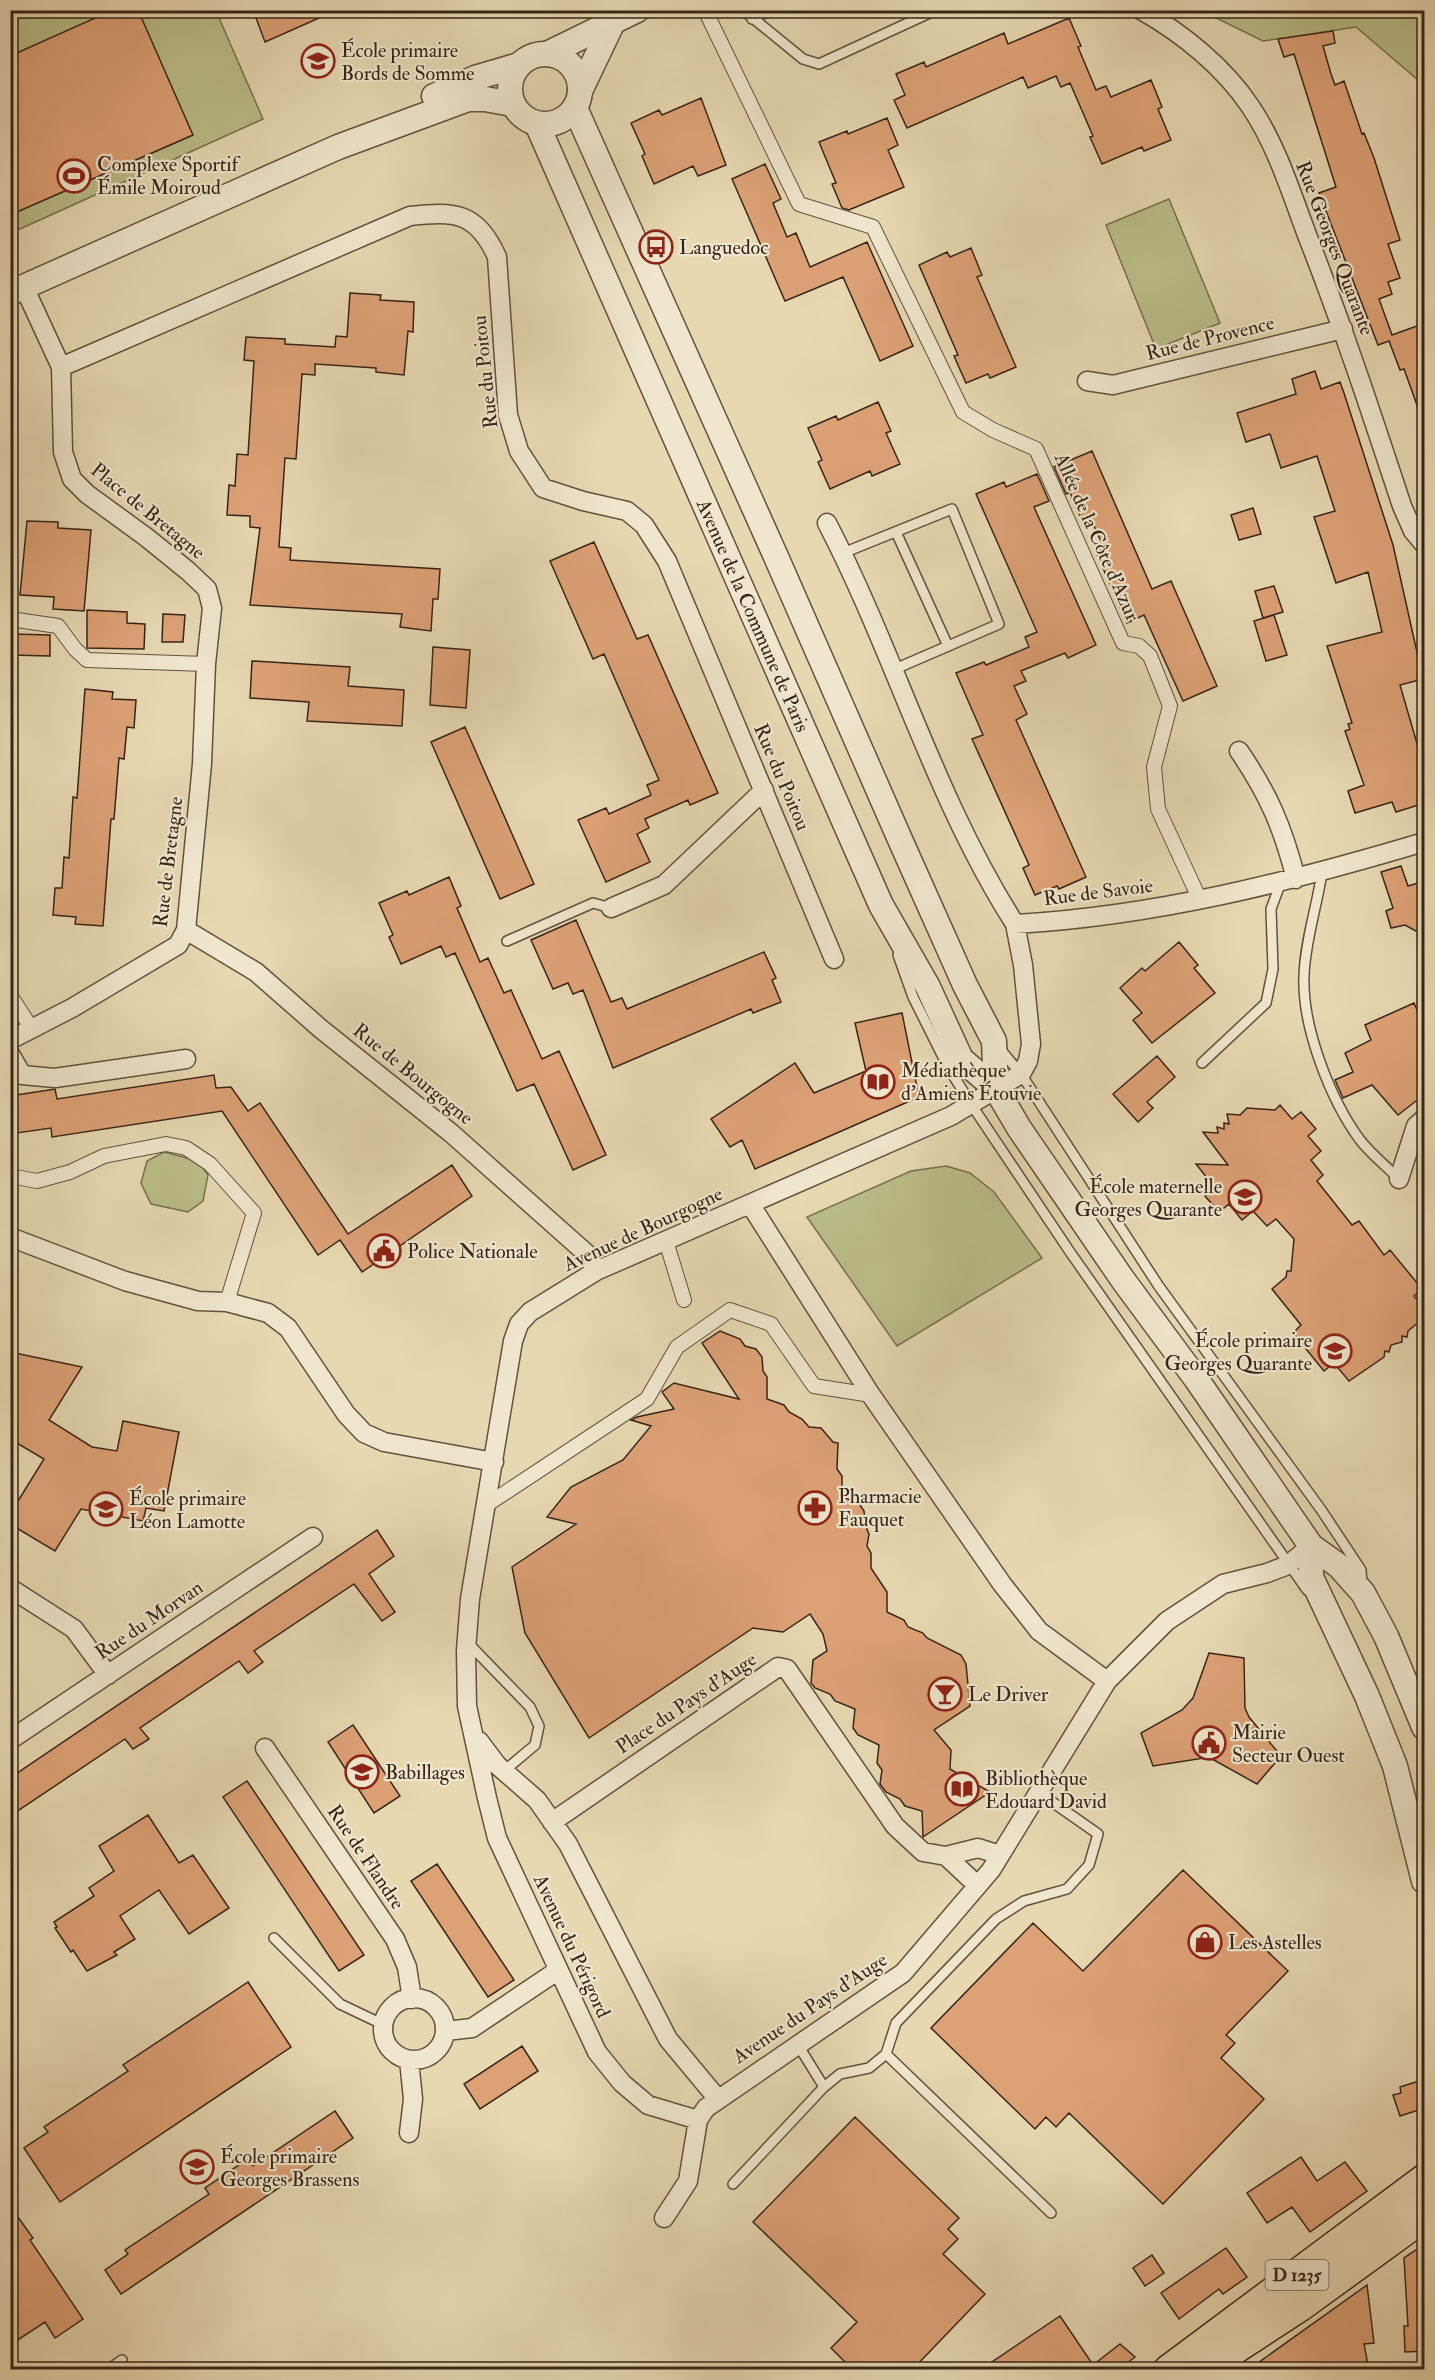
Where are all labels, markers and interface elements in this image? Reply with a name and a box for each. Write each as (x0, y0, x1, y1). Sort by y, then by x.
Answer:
place label: École primaire Bords de Somme (341, 37, 474, 86)
school or university icon: École primaire Bords de Somme (300, 43, 336, 79)
place label: Complexe Sportif Émile Moiroud (97, 152, 242, 200)
street label: Rue Georges Quarante (1290, 157, 1380, 339)
sports icon: Complexe Sportif Émile Moiroud (56, 158, 92, 194)
bus stop icon: Languedoc (638, 229, 674, 265)
place label: Languedoc (679, 235, 768, 260)
street label: Rue de Provence (1143, 310, 1277, 366)
street label: Rue du Poitou (467, 314, 503, 430)
street label: Allée de la Côte d'Azur (1048, 448, 1146, 625)
street label: Place de Bretagne (86, 457, 210, 565)
street label: Avenue de la Commune de Paris (691, 494, 816, 736)
street label: Rue du Poitou (748, 720, 816, 834)
street label: Rue de Bretagne (148, 795, 188, 929)
street label: Rue de Savoie (1042, 873, 1154, 911)
street label: Rue de Bourgogne (348, 1018, 478, 1130)
place label: Médiathèque d’Amiens Étouvie (901, 1058, 1041, 1106)
library icon: Médiathèque d’Amiens Étouvie (860, 1064, 896, 1100)
place label: École maternelle Georges Quarante (1074, 1173, 1222, 1222)
school or university icon: École maternelle Georges Quarante (1227, 1179, 1263, 1215)
street label: Avenue de Bourgogne (558, 1181, 727, 1277)
public building icon: Police Nationale (366, 1233, 402, 1269)
place label: Police Nationale (407, 1239, 538, 1264)
place label: École primaire Georges Quarante (1164, 1327, 1312, 1376)
school or university icon: École primaire Georges Quarante (1317, 1333, 1353, 1369)
place label: Pharmacie Fauquet (838, 1484, 921, 1532)
place label: École primaire Léon Lamotte (129, 1485, 246, 1534)
pharmacy icon: Pharmacie Fauquet (797, 1490, 833, 1526)
school or university icon: École primaire Léon Lamotte (88, 1491, 124, 1527)
street label: Rue du Morvan (90, 1575, 208, 1665)
street label: Place du Pays d'Auge (611, 1647, 761, 1759)
bar icon: Le Driver (927, 1676, 963, 1712)
place label: Le Driver (968, 1682, 1049, 1707)
place label: Mairie Secteur Ouest (1232, 1720, 1345, 1768)
public building icon: Mairie Secteur Ouest (1191, 1725, 1227, 1761)
school or university icon: Babillages (344, 1754, 380, 1790)
place label: Babillages (385, 1760, 465, 1785)
place label: Bibliothèque Edouard David (985, 1766, 1107, 1814)
library icon: Bibliothèque Edouard David (944, 1771, 980, 1807)
street label: Rue de Flandre (322, 1800, 410, 1914)
street label: Avenue du Périgord (527, 1869, 616, 2022)
shop icon: Les Astelles (1187, 1924, 1223, 1960)
place label: Les Astelles (1228, 1930, 1322, 1955)
street label: Avenue du Pays d'Auge (727, 1947, 892, 2070)
place label: École primaire Georges Brassens (220, 2143, 359, 2192)
school or university icon: École primaire Georges Brassens (179, 2149, 215, 2185)
road number: D 1235 (1266, 2260, 1328, 2290)

